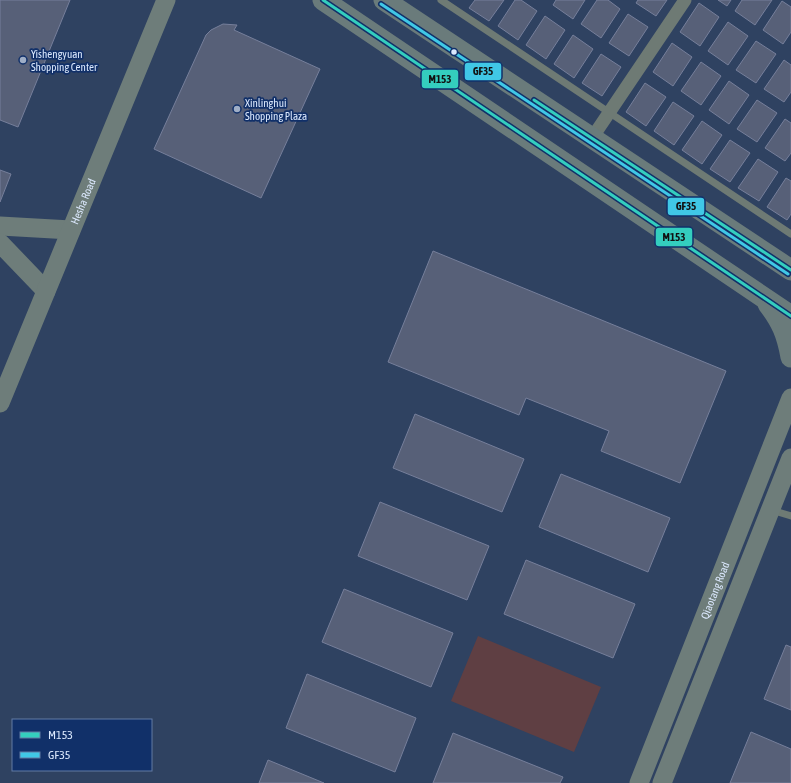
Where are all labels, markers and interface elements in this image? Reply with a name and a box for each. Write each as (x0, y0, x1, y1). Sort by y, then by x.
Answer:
unlabelled marker (449, 47, 459, 57)
place label: Yishengyuan Shopping Center (31, 48, 98, 73)
marker: Yishengyuan Shopping Center (18, 55, 28, 65)
line badge: GF35 (464, 62, 502, 81)
text: GF35 (473, 65, 493, 77)
line badge: M153 (421, 69, 459, 89)
text: M153 (429, 73, 451, 85)
place label: Xinlinghui Shopping Plaza (245, 97, 307, 122)
marker: Xinlinghui Shopping Plaza (232, 104, 242, 114)
street label: Hesha Road (68, 177, 98, 226)
line badge: GF35 (667, 197, 705, 216)
text: GF35 (676, 200, 696, 212)
line badge: M153 (655, 227, 693, 247)
text: M153 (663, 231, 685, 243)
street label: Qiaotang Road (698, 560, 732, 621)
legend (12, 719, 152, 771)
text: M153 (48, 728, 73, 742)
text: GF35 (48, 748, 70, 762)

